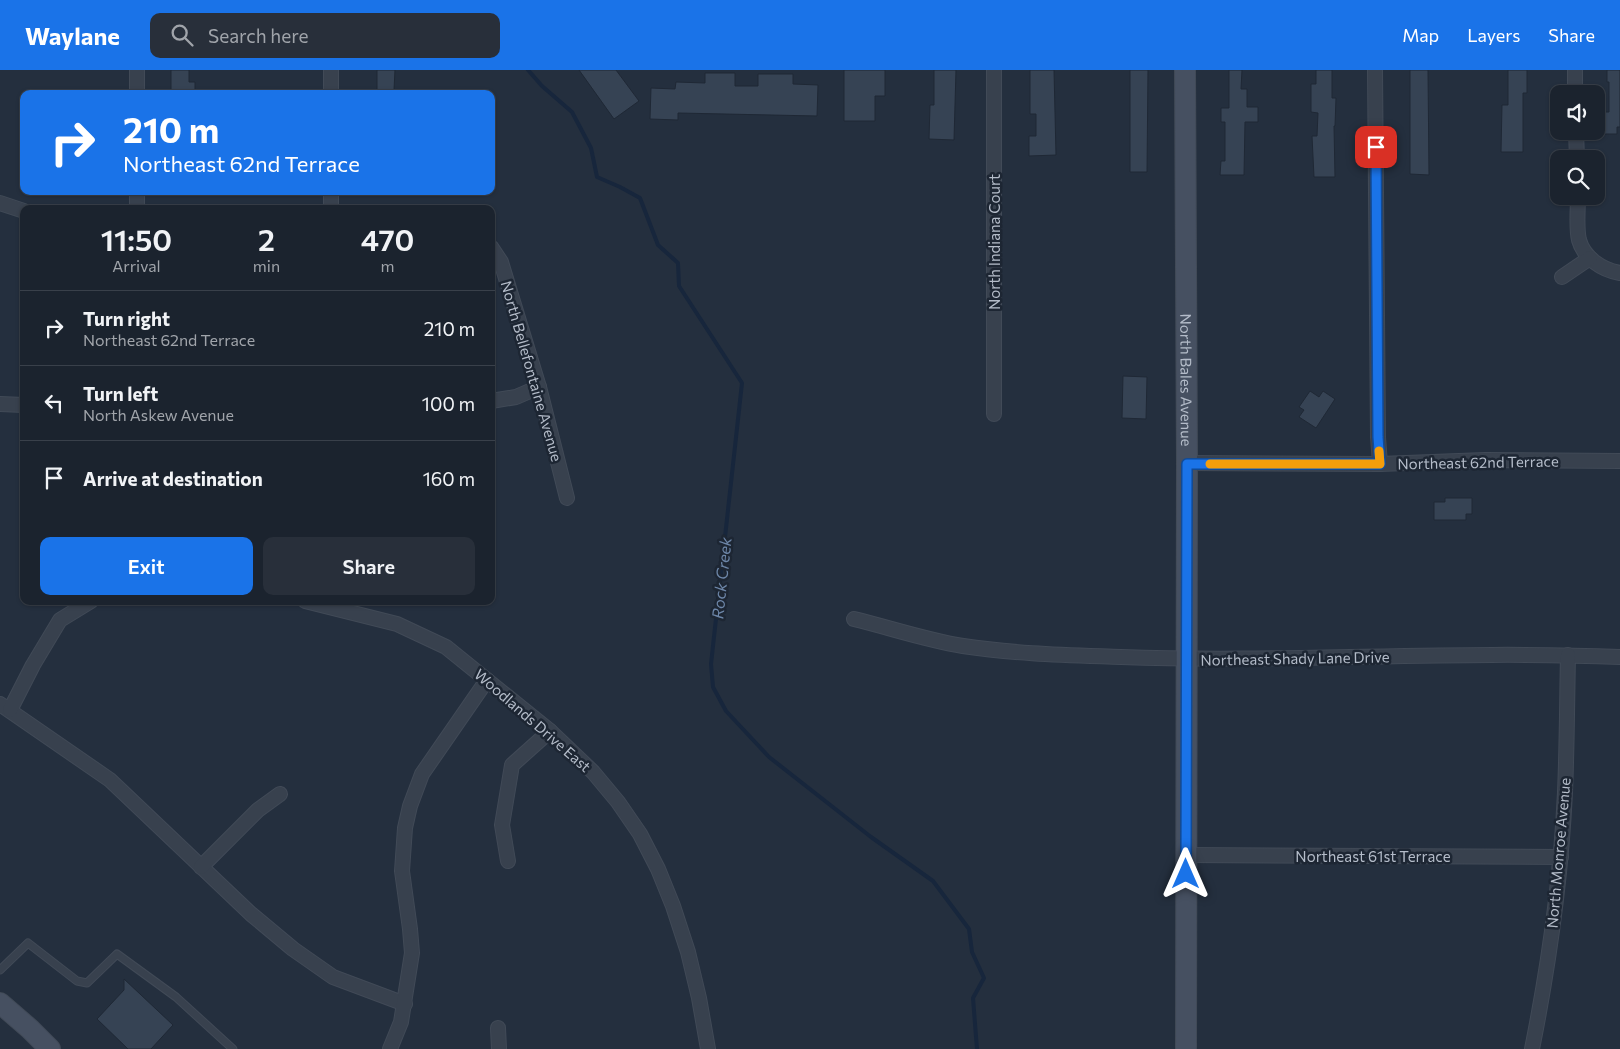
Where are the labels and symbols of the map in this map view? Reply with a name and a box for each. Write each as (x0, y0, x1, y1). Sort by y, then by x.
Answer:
pin (1355, 126, 1397, 168)
street label: North Indiana Court (985, 174, 1003, 310)
street label: North Bellefontaine Avenue (498, 279, 566, 464)
street label: North Bales Avenue (1177, 313, 1196, 447)
street label: Northeast 62nd Terrace (1397, 452, 1559, 472)
water label: Rock Creek (707, 536, 735, 620)
street label: Northeast Shady Lane Drive (1200, 647, 1390, 669)
street label: Woodlands Drive East (471, 665, 595, 775)
street label: North Monroe Avenue (1542, 777, 1574, 929)
position arrow (1159, 847, 1211, 899)
street label: Northeast 61st Terrace (1295, 847, 1451, 865)

